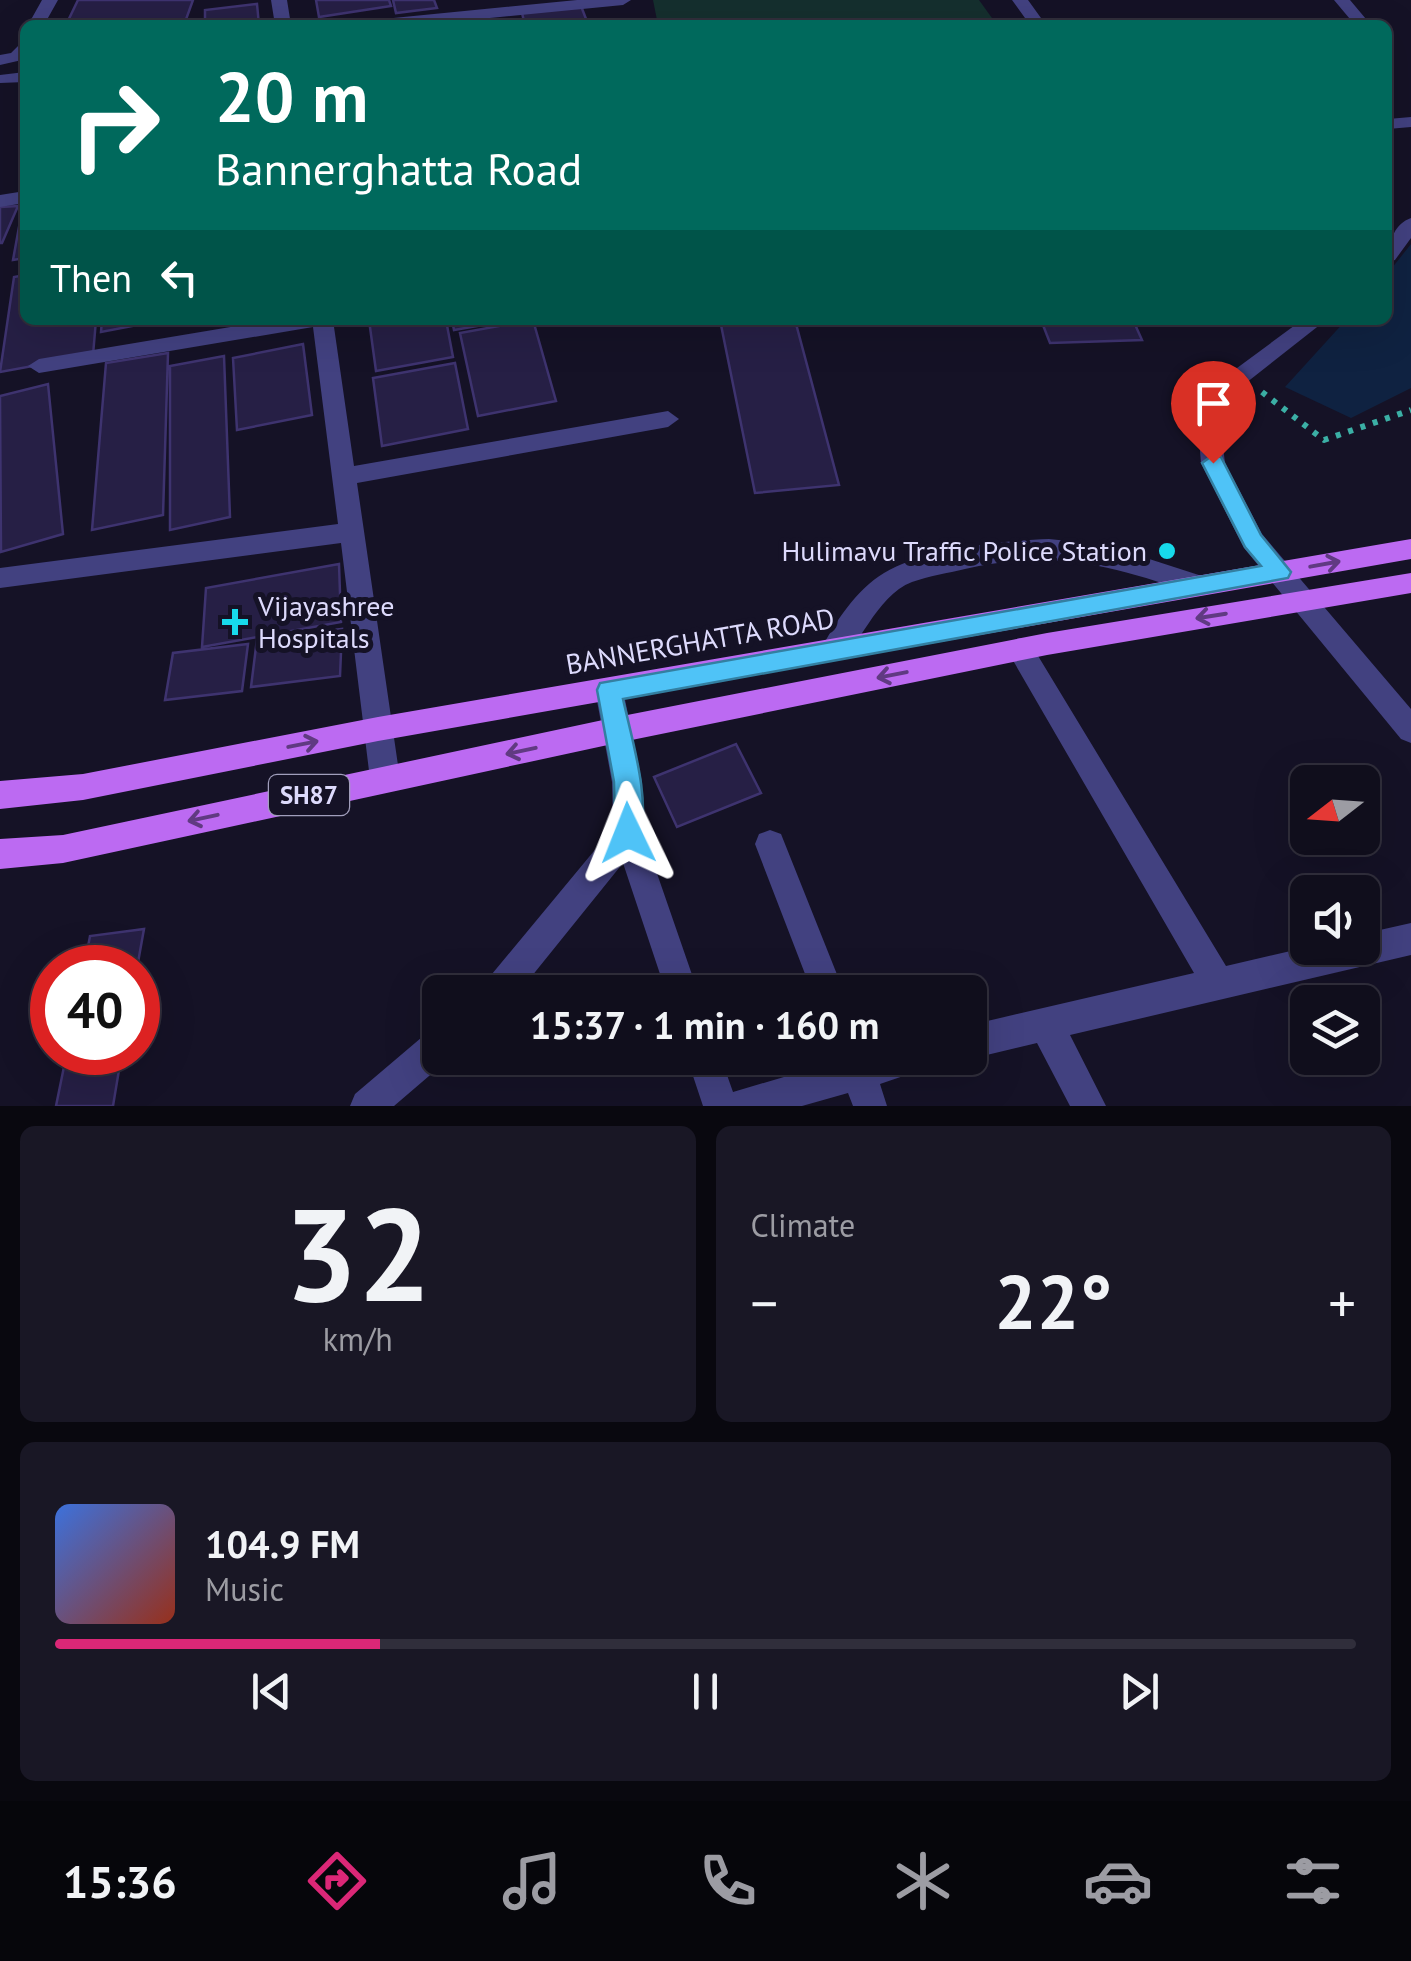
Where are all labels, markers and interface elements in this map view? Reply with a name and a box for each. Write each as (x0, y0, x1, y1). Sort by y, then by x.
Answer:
text: 20 m (215, 51, 368, 141)
icon: right (50, 60, 180, 190)
text: Bannerghatta Road (215, 139, 582, 197)
icon: left (152, 250, 207, 305)
text: Then (50, 253, 132, 302)
pin (1171, 361, 1256, 464)
icon: arrive (1186, 376, 1241, 431)
place label: Hulimavu Traffic Police Station (782, 532, 1147, 569)
marker: Hulimavu Traffic Police Station (1156, 540, 1178, 562)
one-way arrow (1309, 554, 1341, 573)
place label: Vijayashree Hospitals (257, 587, 394, 656)
street label: BANNERGHATTA ROAD (563, 599, 837, 682)
one-way arrow (1196, 607, 1228, 626)
marker: Vijayashree Hospitals (222, 609, 248, 635)
one-way arrow (876, 666, 908, 685)
one-way arrow (286, 733, 318, 752)
one-way arrow (506, 742, 538, 761)
north arrow (1290, 765, 1380, 855)
map controls (1290, 765, 1380, 1075)
road number: SH87 (269, 775, 349, 815)
position arrow (576, 781, 680, 885)
one-way arrow (188, 810, 220, 829)
button: sound (1290, 875, 1380, 965)
speed limit sign: 40 (30, 945, 160, 1075)
button: layers (1290, 985, 1380, 1075)
text: 15:37 · 1 min · 160 m (530, 1000, 879, 1049)
text: 32 (284, 1169, 431, 1337)
text: Climate (751, 1204, 855, 1246)
text: 22° (994, 1253, 1112, 1350)
text: − (751, 1267, 778, 1338)
text: + (1328, 1267, 1356, 1338)
text: km/h (323, 1318, 393, 1360)
text: 104.9 FM (205, 1519, 360, 1568)
text: Music (205, 1568, 284, 1610)
icon: previous (244, 1664, 299, 1719)
icon: pause (678, 1664, 733, 1719)
icon: next (1112, 1664, 1167, 1719)
icon: directions (302, 1846, 372, 1916)
icon: music (497, 1846, 567, 1916)
icon: phone (693, 1846, 763, 1916)
icon: climate (888, 1846, 958, 1916)
icon: car (1083, 1846, 1153, 1916)
icon: filters (1278, 1846, 1348, 1916)
text: 15:36 (63, 1852, 177, 1910)

